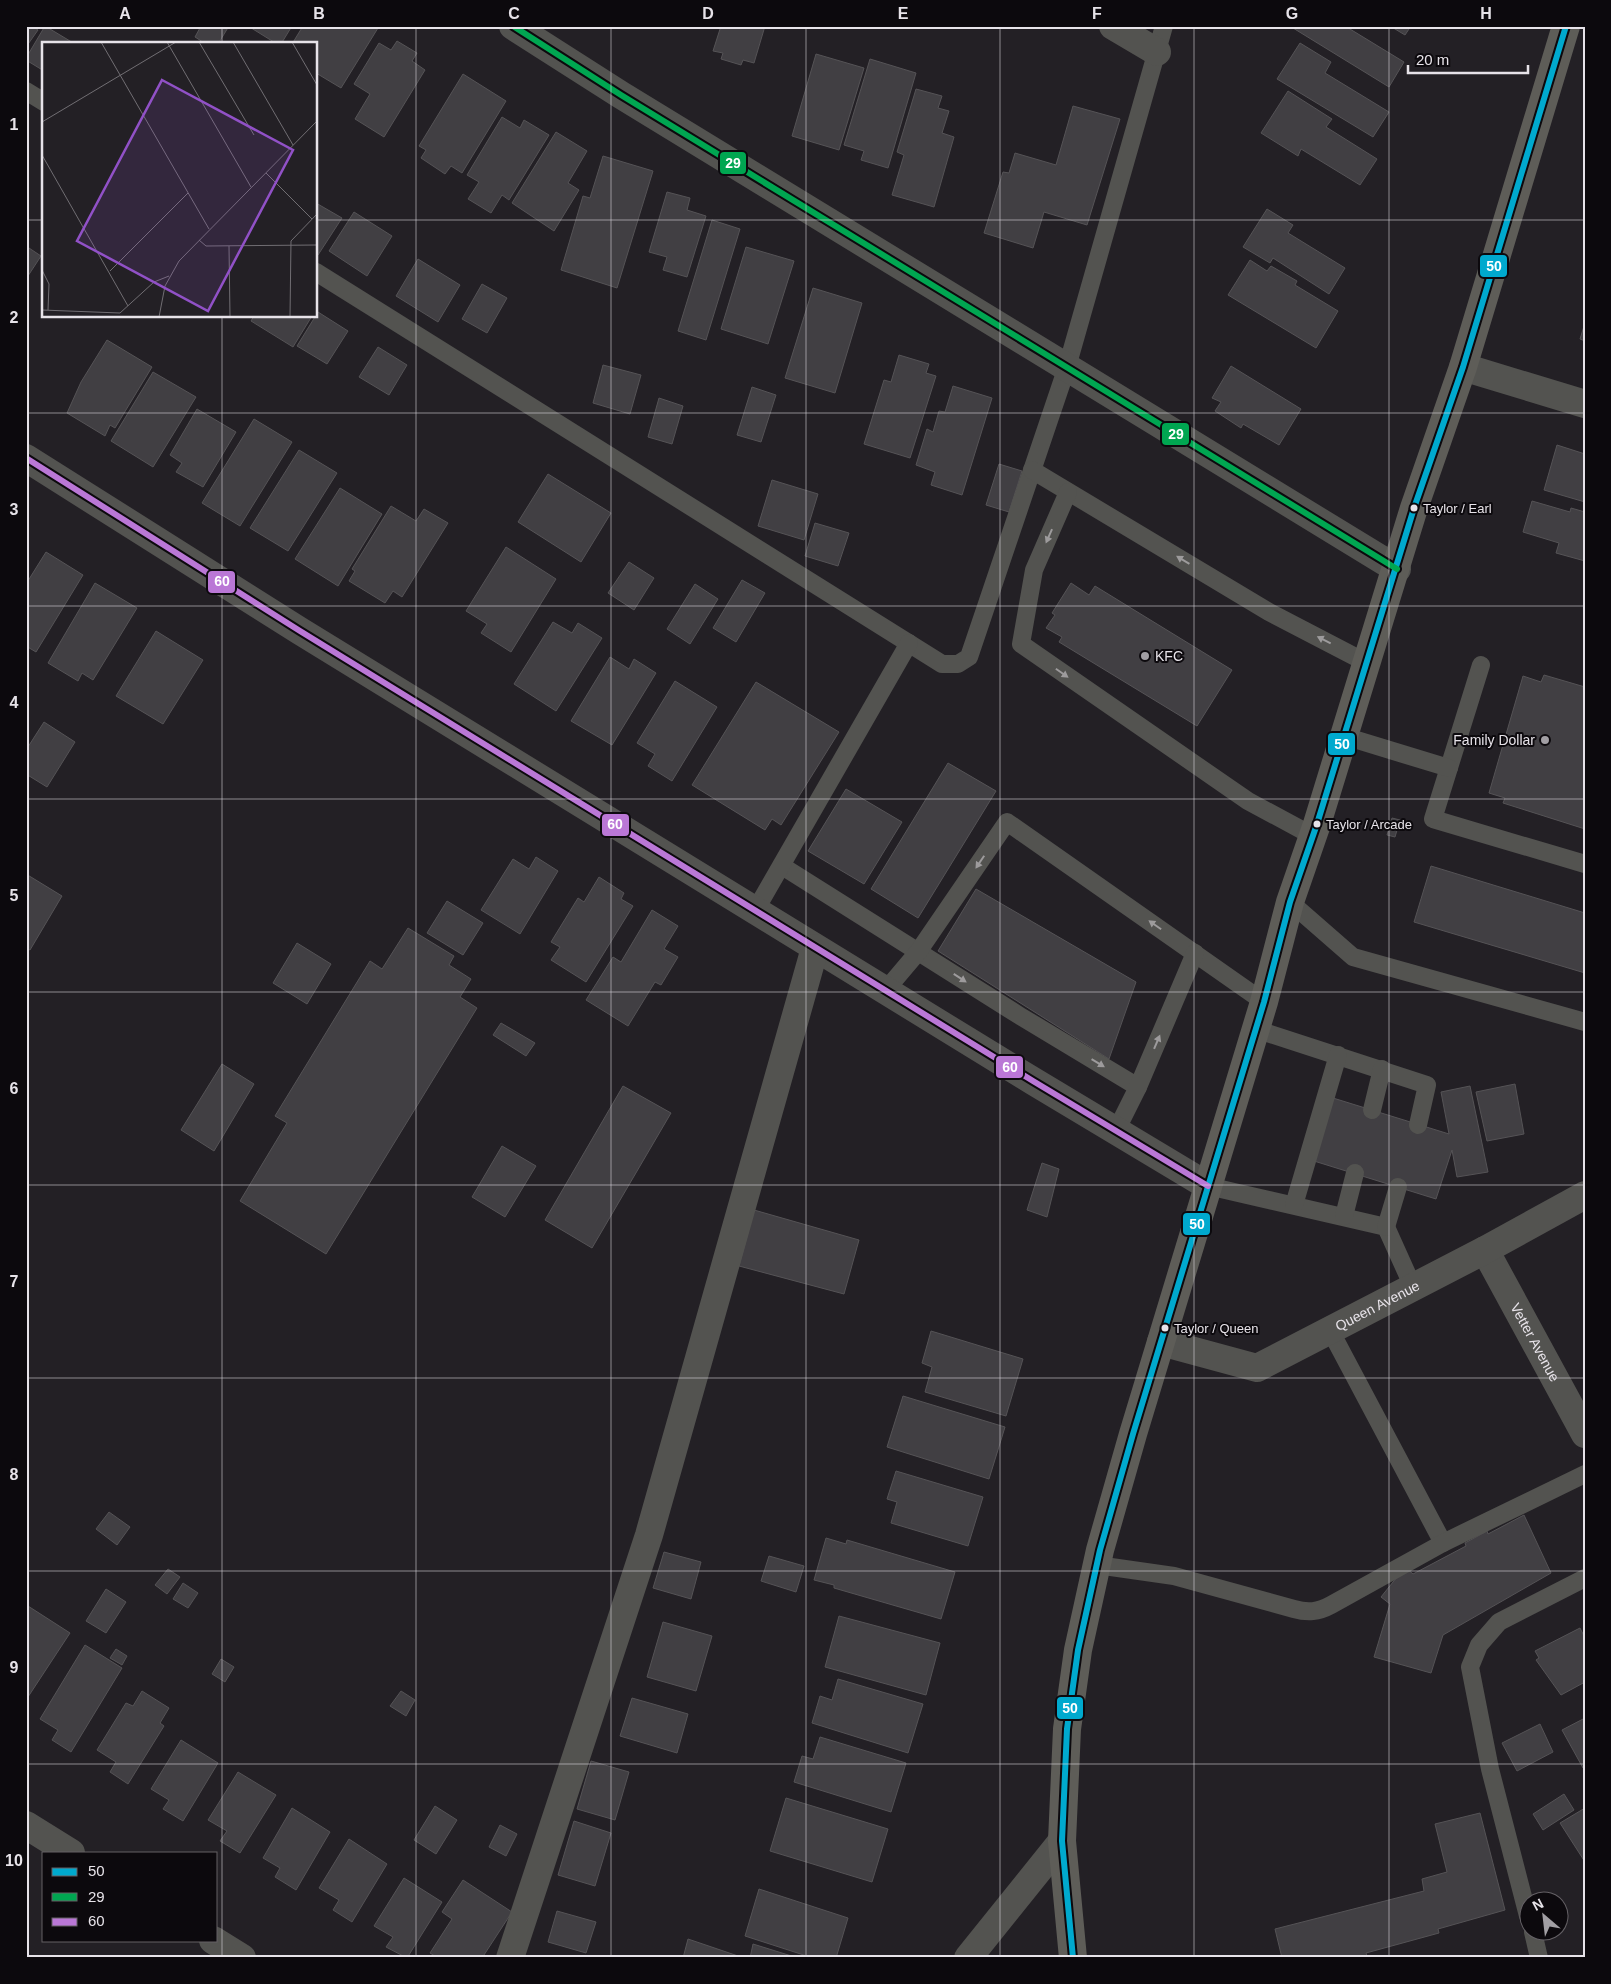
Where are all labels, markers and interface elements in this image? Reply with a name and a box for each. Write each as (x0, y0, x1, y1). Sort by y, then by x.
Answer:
text: A (119, 5, 131, 22)
text: B (313, 5, 325, 22)
text: C (508, 5, 520, 22)
text: D (702, 5, 714, 22)
text: E (898, 5, 909, 22)
text: F (1092, 5, 1102, 22)
text: G (1286, 5, 1298, 22)
text: H (1480, 5, 1492, 22)
inset map (42, 42, 318, 318)
scale bar (1408, 42, 1528, 74)
text: 20 m (1416, 51, 1449, 68)
text: 1 (10, 116, 19, 133)
line badge: 29 (719, 151, 747, 175)
text: 29 (725, 155, 741, 171)
line badge: 50 (1479, 254, 1508, 278)
text: 50 (1486, 258, 1502, 274)
text: 2 (10, 309, 19, 326)
line badge: 29 (1161, 422, 1190, 446)
text: 29 (1168, 426, 1184, 442)
text: 3 (10, 501, 19, 518)
place label: Taylor / Earl (1423, 501, 1492, 516)
marker: Taylor / Earl (1409, 503, 1419, 513)
one-way arrow (1044, 529, 1052, 543)
one-way arrow (1176, 556, 1189, 565)
line badge: 60 (207, 570, 236, 594)
text: 60 (214, 573, 230, 589)
one-way arrow (1317, 636, 1331, 644)
place label: KFC (1155, 648, 1183, 664)
marker: KFC (1139, 650, 1151, 662)
one-way arrow (1056, 668, 1069, 678)
text: 4 (10, 694, 19, 711)
line badge: 50 (1327, 732, 1356, 756)
place label: Family Dollar (1453, 732, 1535, 748)
marker: Family Dollar (1539, 734, 1551, 746)
text: 50 (1334, 736, 1350, 752)
line badge: 60 (601, 813, 630, 837)
text: 60 (607, 816, 623, 832)
place label: Taylor / Arcade (1326, 817, 1412, 832)
marker: Taylor / Arcade (1312, 819, 1322, 829)
one-way arrow (975, 855, 985, 869)
text: 5 (10, 887, 19, 904)
one-way arrow (1148, 920, 1162, 930)
one-way arrow (953, 973, 966, 983)
one-way arrow (1154, 1035, 1162, 1049)
line badge: 60 (995, 1055, 1024, 1079)
one-way arrow (1091, 1058, 1105, 1067)
text: 60 (1002, 1059, 1018, 1075)
text: 6 (10, 1080, 19, 1097)
line badge: 50 (1182, 1212, 1211, 1236)
text: 50 (1189, 1216, 1205, 1232)
text: 7 (10, 1273, 19, 1290)
street label: Queen Avenue (1333, 1277, 1422, 1334)
street label: Vetter Avenue (1507, 1300, 1563, 1384)
place label: Taylor / Queen (1174, 1321, 1259, 1336)
marker: Taylor / Queen (1160, 1323, 1170, 1333)
text: 8 (10, 1466, 19, 1483)
text: 9 (10, 1659, 19, 1676)
line badge: 50 (1056, 1696, 1084, 1720)
text: 50 (1062, 1700, 1078, 1716)
text: 10 (5, 1852, 23, 1869)
legend (42, 1852, 218, 1942)
text: 50 (88, 1862, 105, 1879)
text: 29 (88, 1888, 105, 1905)
north arrow (1518, 1892, 1568, 1942)
text: N (1530, 1895, 1546, 1914)
text: 60 (88, 1912, 105, 1929)

